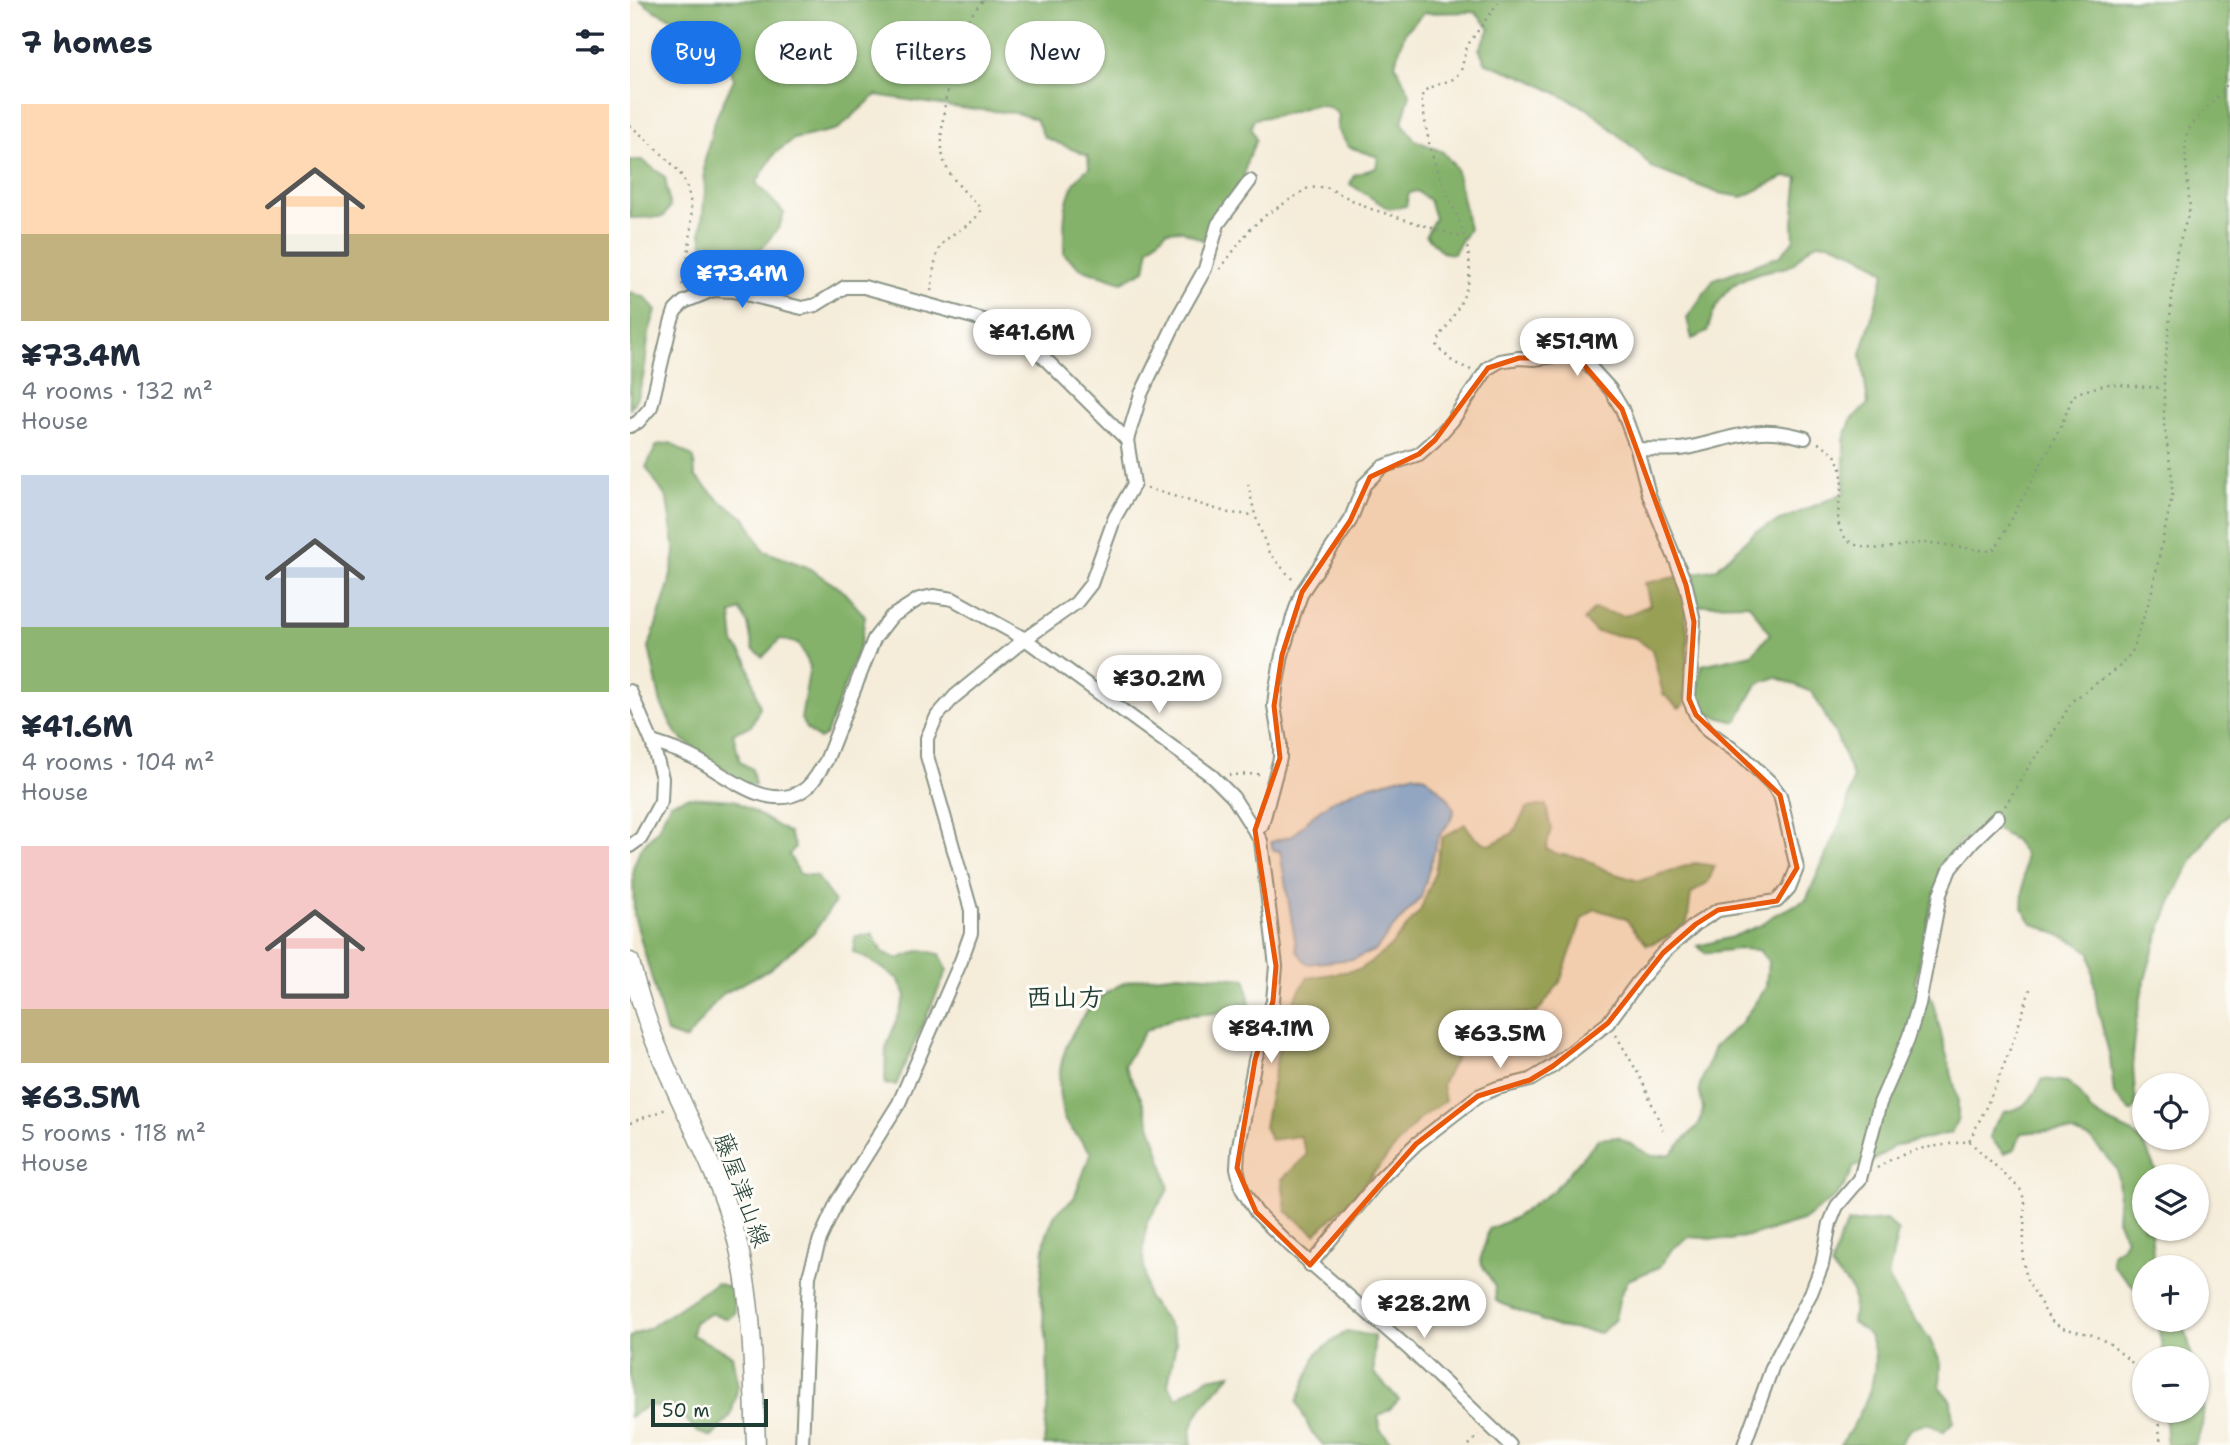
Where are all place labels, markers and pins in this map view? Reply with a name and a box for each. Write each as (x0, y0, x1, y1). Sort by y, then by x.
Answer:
pin: ¥73.4M (685, 250, 799, 310)
pin: ¥41.6M (975, 310, 1089, 369)
pin: ¥51.9M (1520, 318, 1634, 378)
pin: ¥30.2M (1102, 656, 1216, 715)
pin: ¥84.1M (1214, 1006, 1328, 1065)
pin: ¥63.5M (1443, 1010, 1557, 1070)
pin: ¥28.2M (1367, 1280, 1481, 1340)

